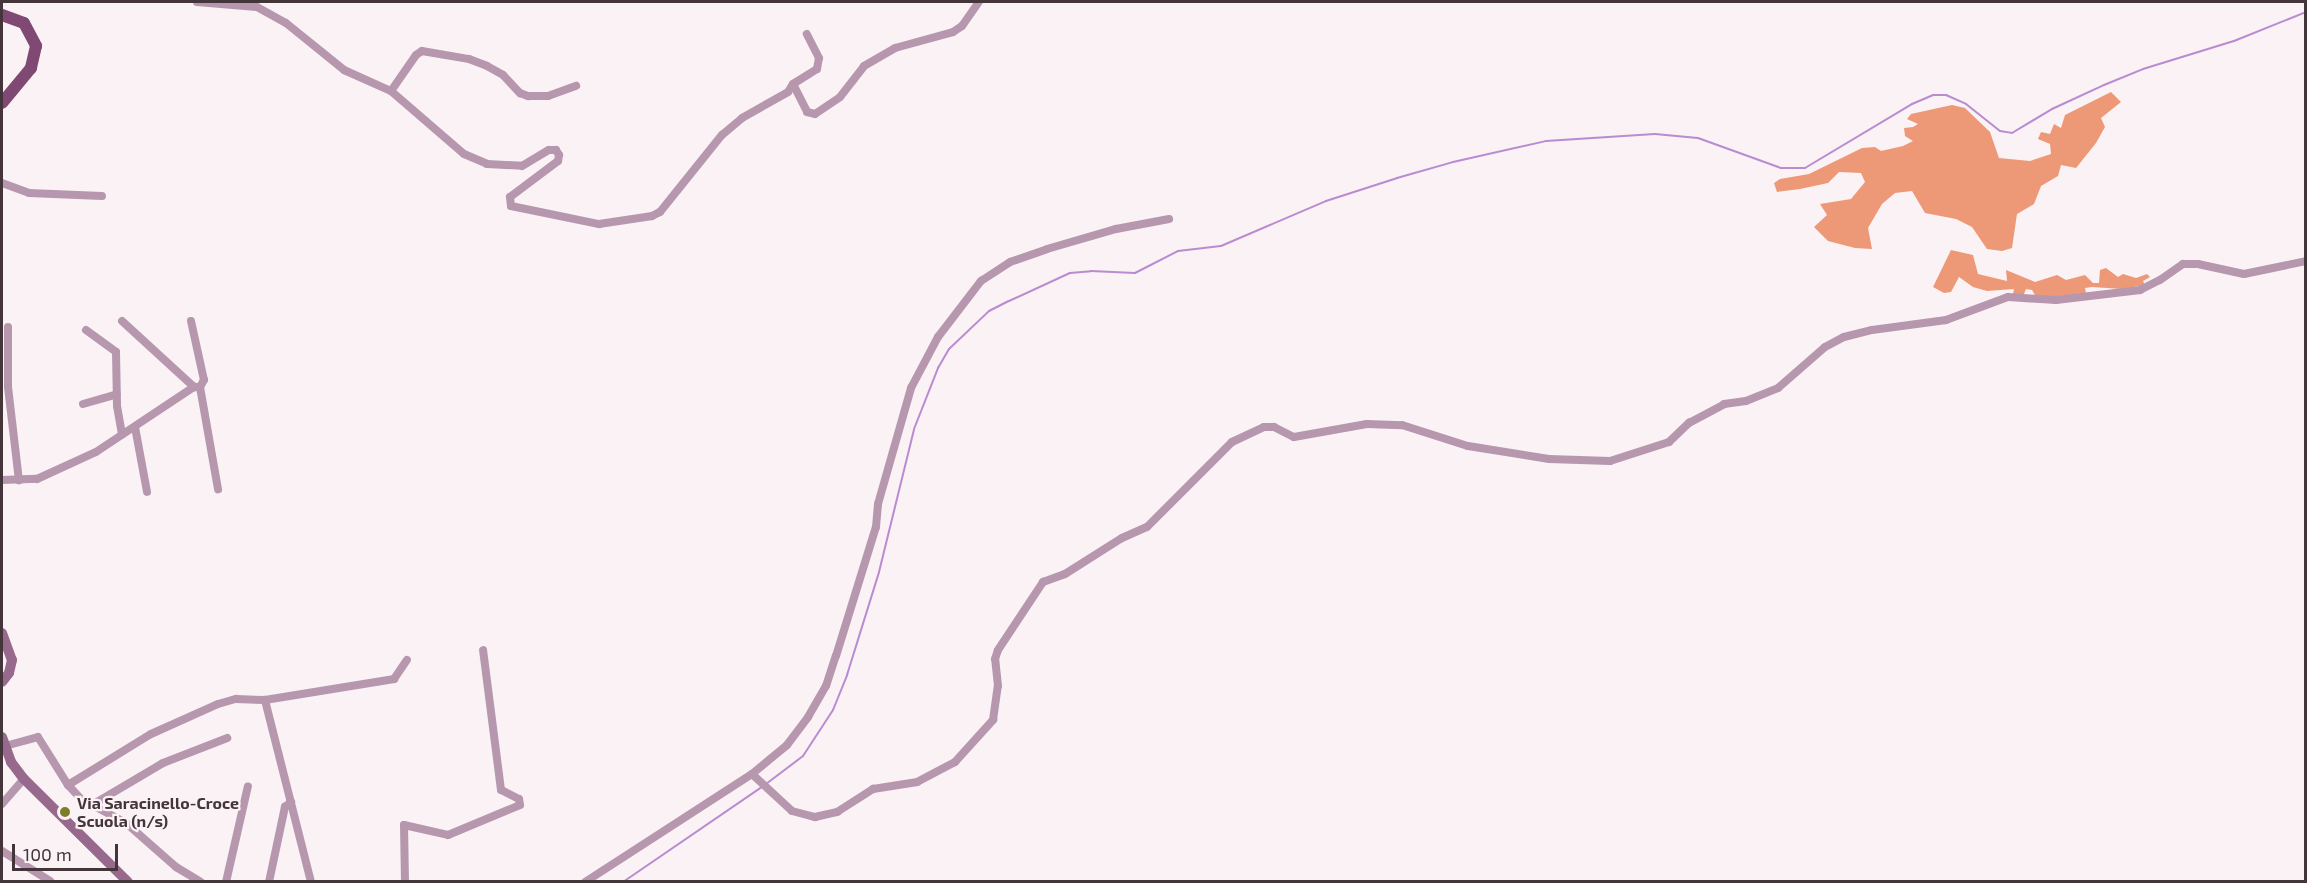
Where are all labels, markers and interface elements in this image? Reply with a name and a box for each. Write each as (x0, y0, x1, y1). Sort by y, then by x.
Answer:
place label: Via Saracinello-Croce Scuola (n/s) (77, 793, 239, 831)
marker: Via Saracinello-Croce Scuola (n/s) (58, 805, 72, 819)
scale bar (15, 832, 122, 870)
text: 100 m (23, 843, 72, 865)

